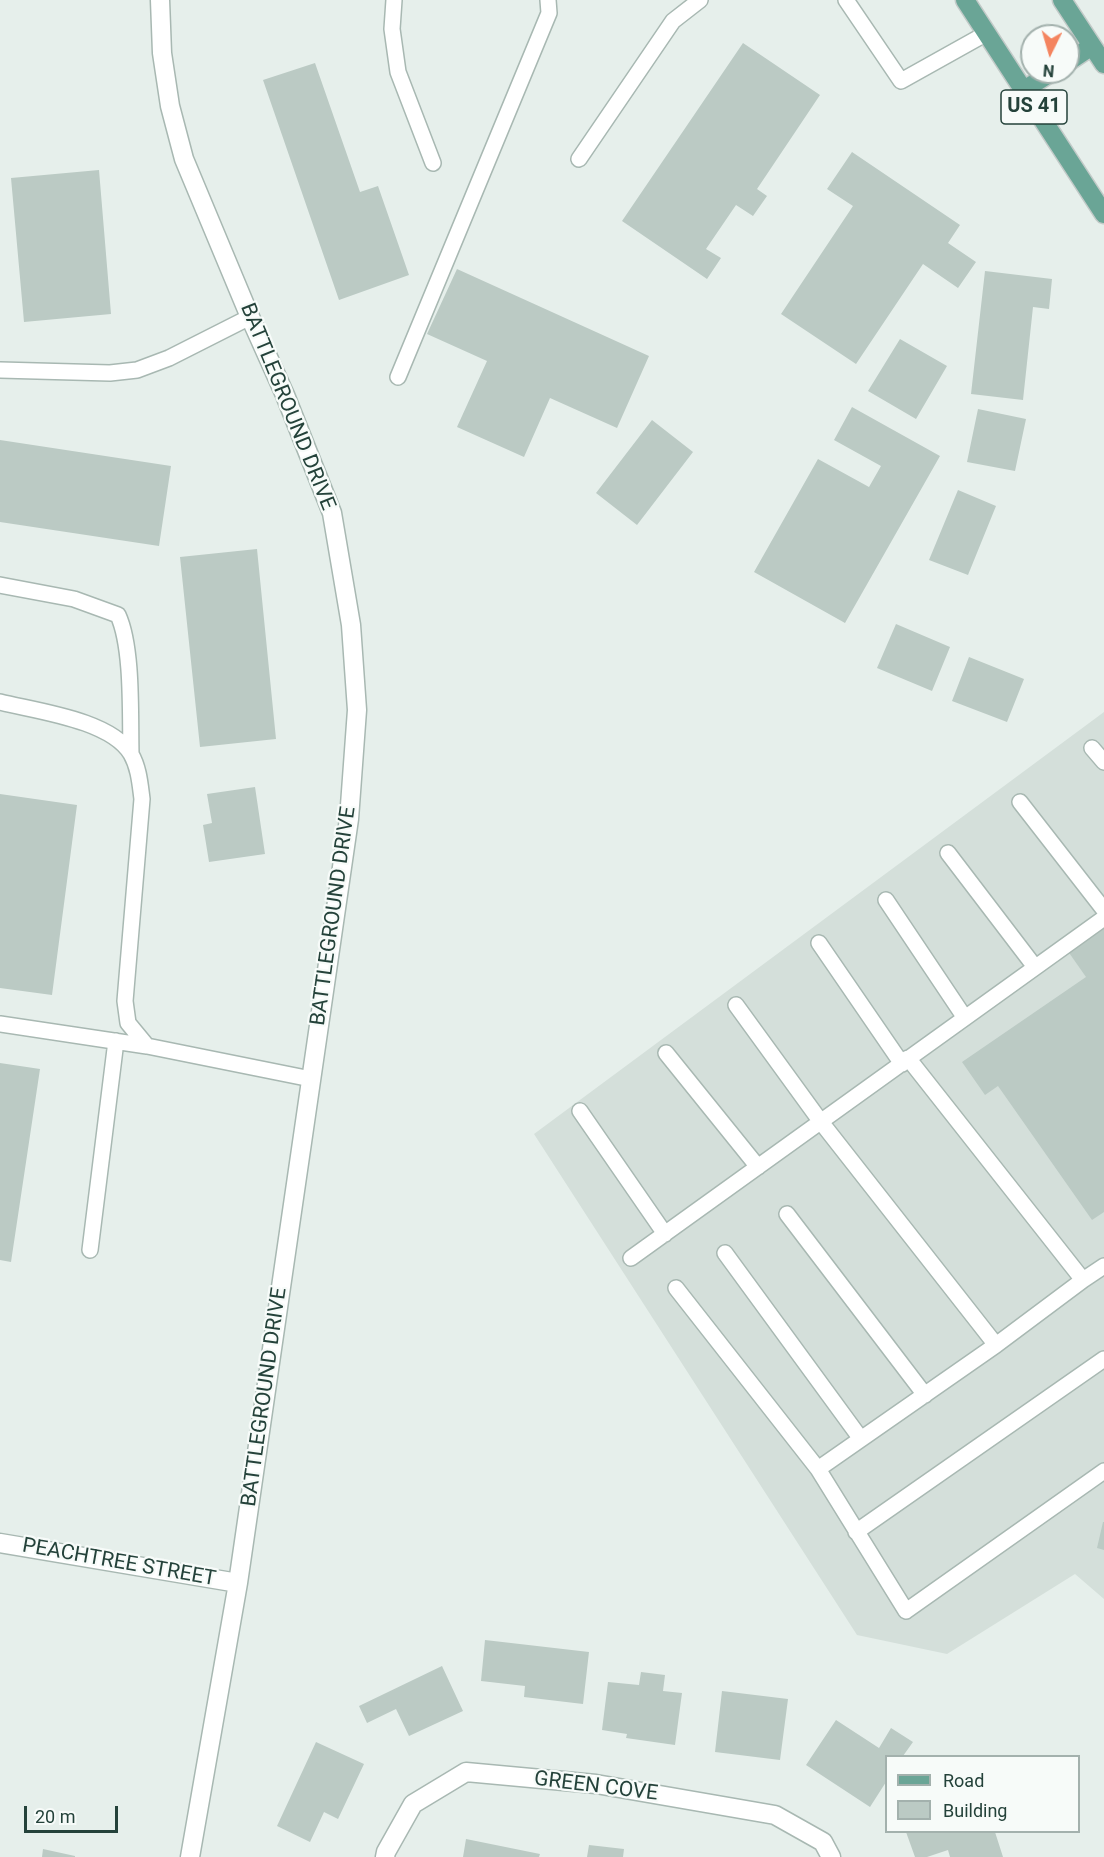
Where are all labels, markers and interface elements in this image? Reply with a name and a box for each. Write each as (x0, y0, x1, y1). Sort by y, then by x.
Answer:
north arrow (1020, 24, 1080, 84)
text: N (1042, 60, 1055, 80)
road number: US 41 (1001, 90, 1067, 124)
street label: BATTLEGROUND DRIVE (234, 300, 340, 514)
street label: BATTLEGROUND DRIVE (306, 805, 362, 1027)
street label: BATTLEGROUND DRIVE (237, 1286, 293, 1508)
street label: PEACHTREE STREET (20, 1534, 218, 1592)
legend (885, 1755, 1080, 1833)
street label: GREEN COVE (533, 1767, 659, 1807)
text: Road (943, 1770, 984, 1791)
scale bar (27, 1794, 122, 1832)
text: Building (943, 1800, 1007, 1821)
text: 20 m (35, 1806, 75, 1827)

